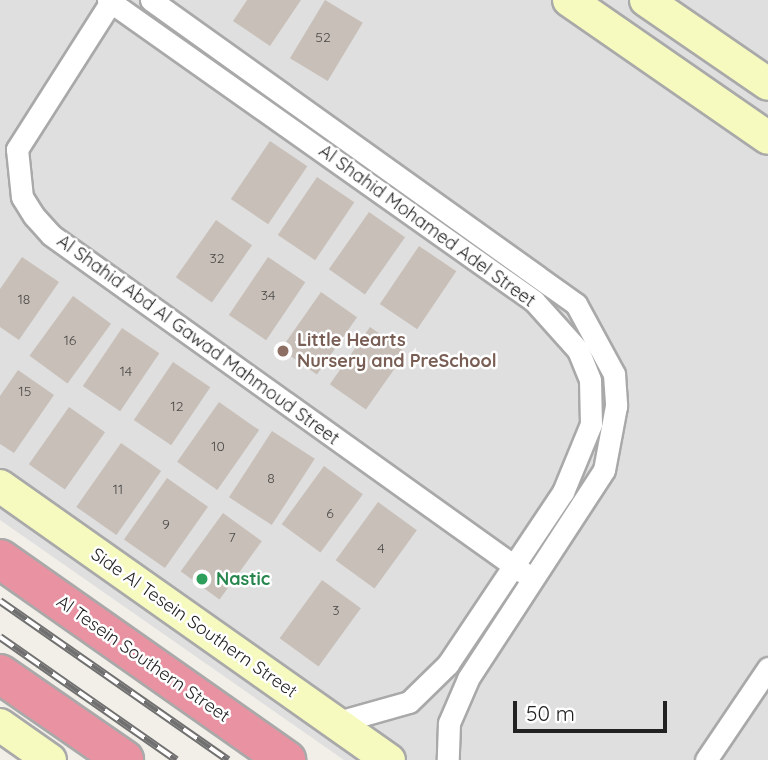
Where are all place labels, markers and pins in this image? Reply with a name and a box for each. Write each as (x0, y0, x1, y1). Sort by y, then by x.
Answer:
place label: Little Hearts Nursery and PreSchool (297, 330, 497, 372)
marker: Little Hearts Nursery and PreSchool (275, 343, 291, 359)
place label: Nastic (216, 568, 270, 590)
marker: Nastic (194, 571, 210, 587)

